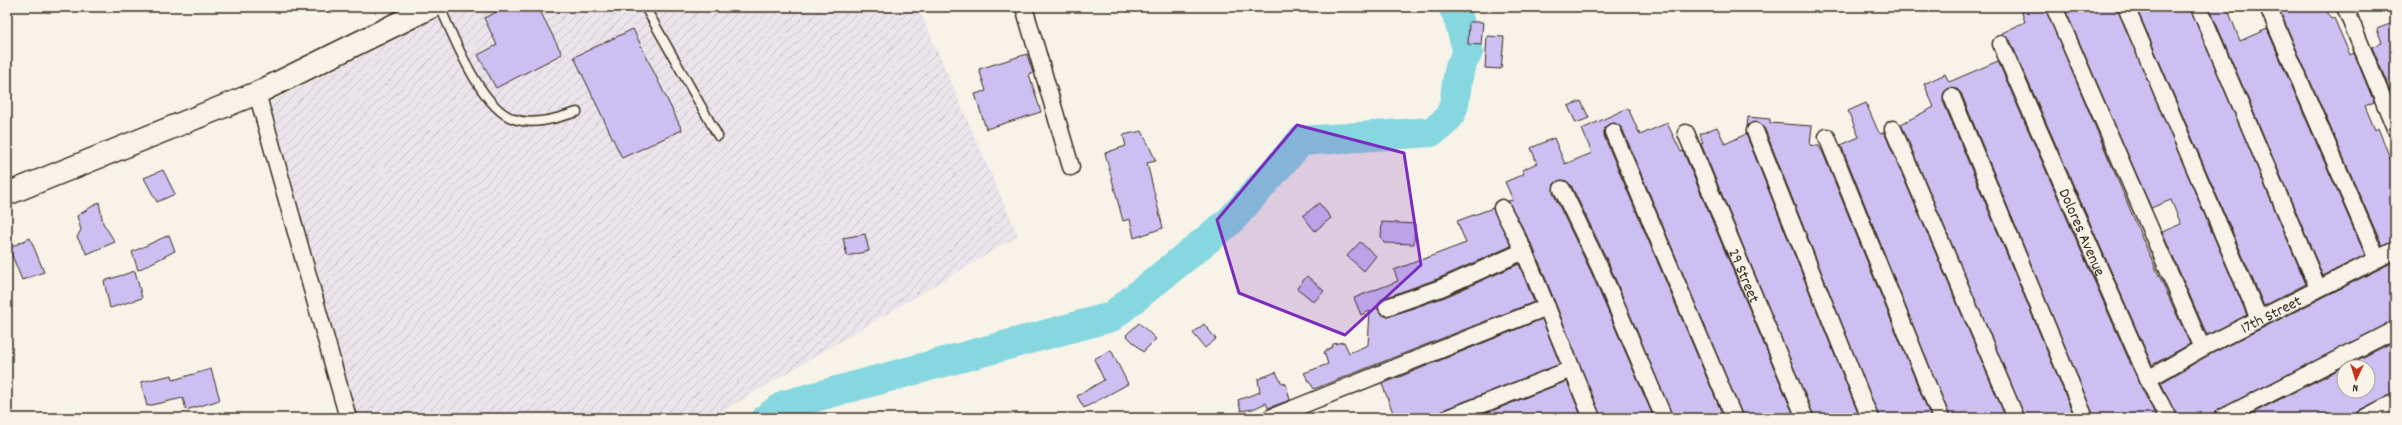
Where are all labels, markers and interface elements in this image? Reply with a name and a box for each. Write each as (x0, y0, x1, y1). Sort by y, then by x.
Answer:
street label: Dolores Avenue (2052, 185, 2110, 280)
street label: 29 Street (1721, 245, 1765, 307)
street label: 17th Street (2237, 290, 2306, 341)
north arrow (2336, 359, 2376, 399)
text: N (2352, 379, 2359, 395)

